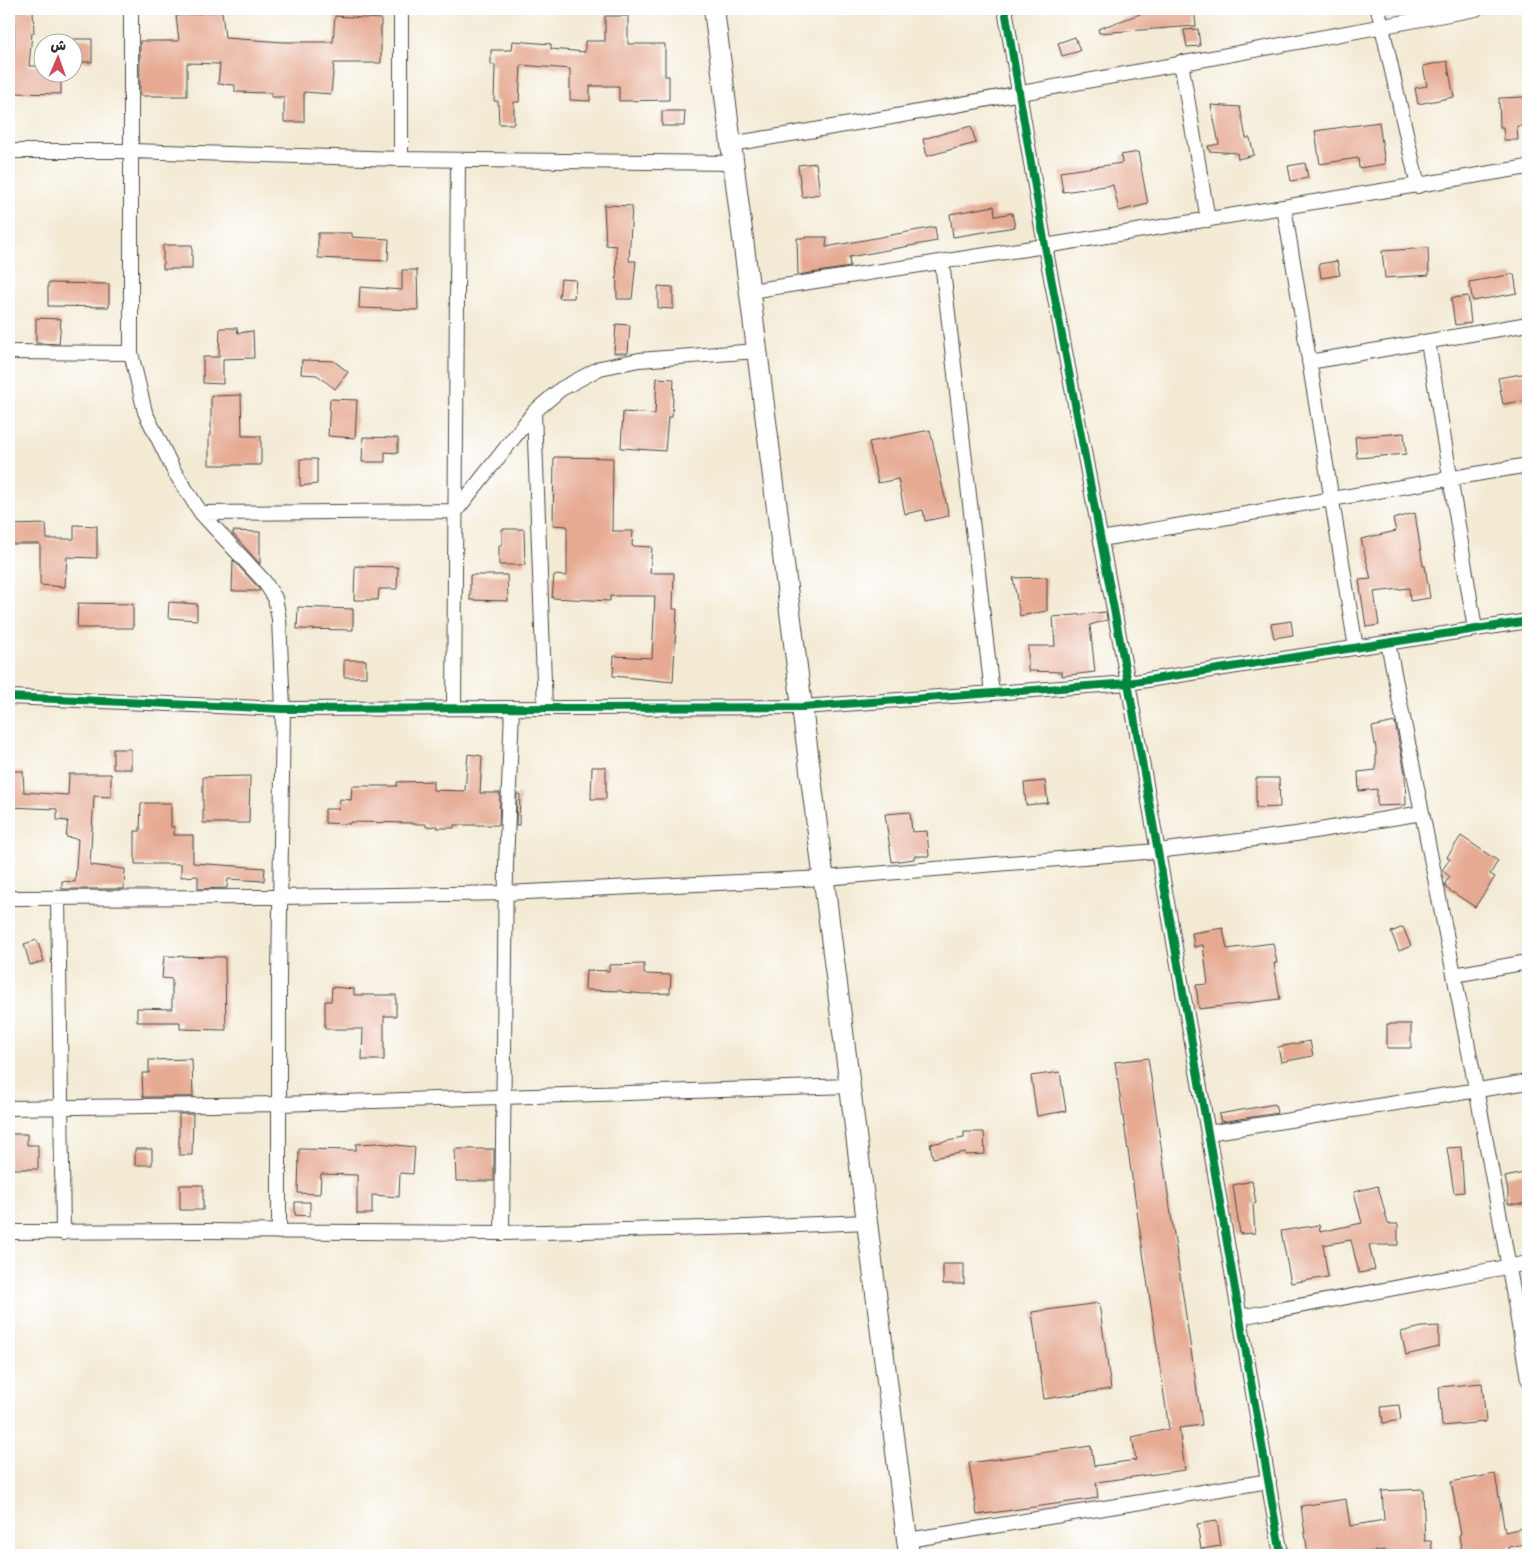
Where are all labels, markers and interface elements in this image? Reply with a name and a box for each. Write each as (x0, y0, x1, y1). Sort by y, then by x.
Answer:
north arrow (32, 32, 82, 82)
text: ش (50, 34, 67, 55)

